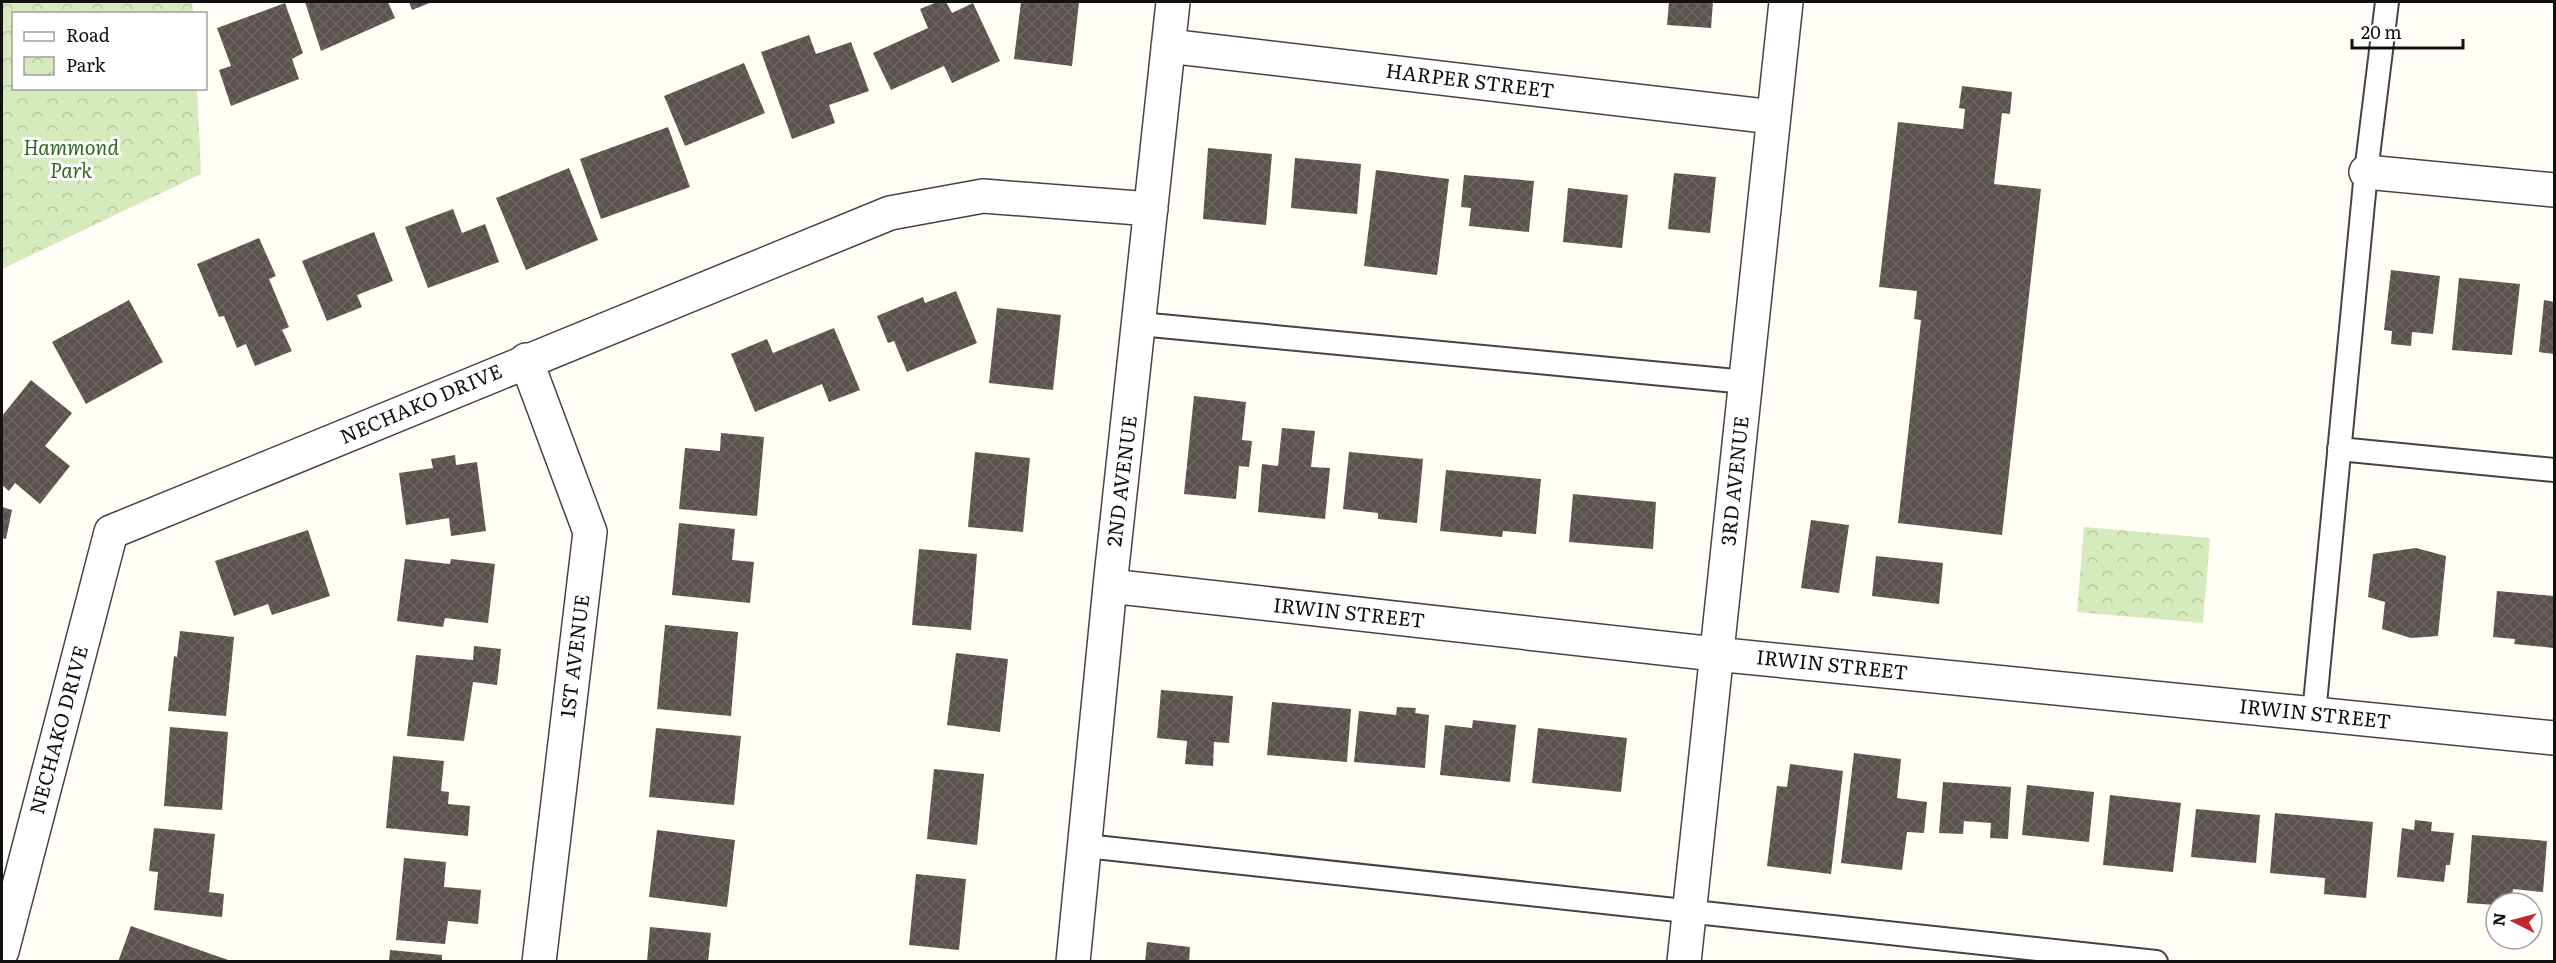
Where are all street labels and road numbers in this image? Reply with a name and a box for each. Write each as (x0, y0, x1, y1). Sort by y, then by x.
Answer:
street label: HARPER STREET (1384, 54, 1556, 104)
street label: NECHAKO DRIVE (334, 354, 506, 450)
street label: 2ND AVENUE (1097, 414, 1143, 548)
street label: 3RD AVENUE (1711, 414, 1755, 547)
street label: IRWIN STREET (1272, 588, 1427, 634)
street label: 1ST AVENUE (551, 592, 595, 719)
street label: IRWIN STREET (1755, 640, 1910, 686)
street label: NECHAKO DRIVE (20, 642, 94, 817)
street label: IRWIN STREET (2238, 689, 2393, 735)

